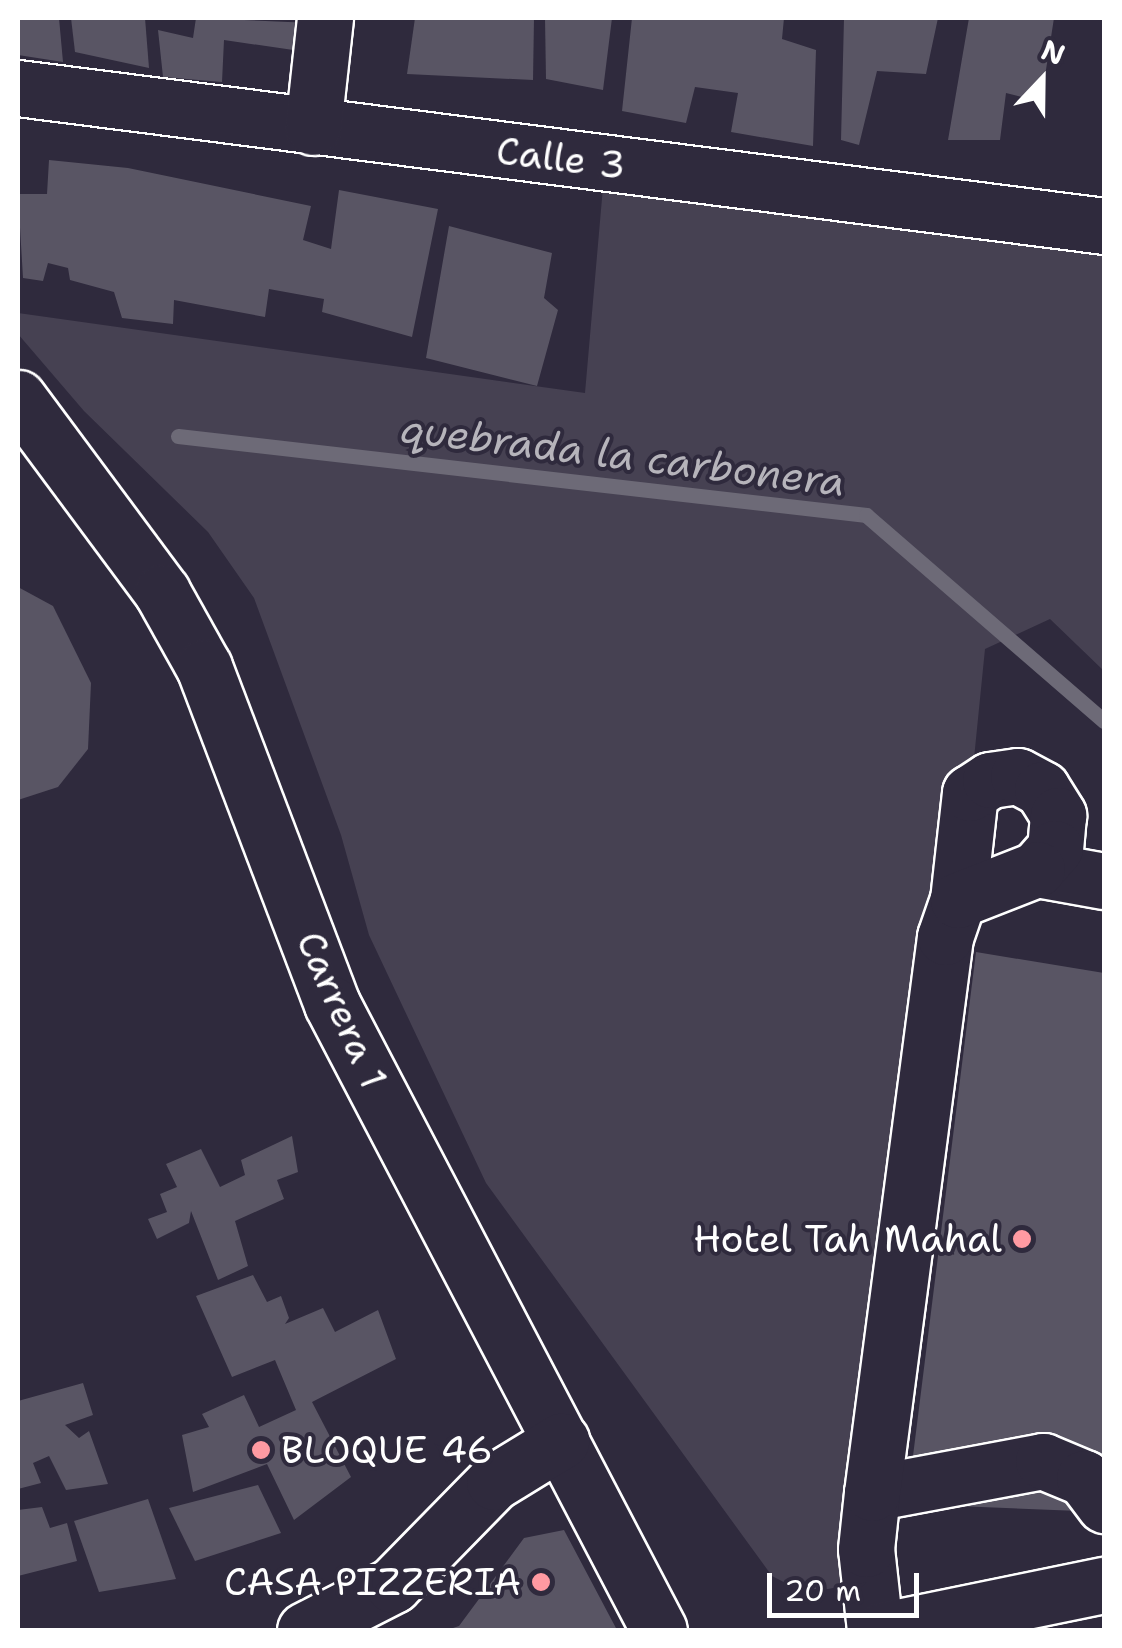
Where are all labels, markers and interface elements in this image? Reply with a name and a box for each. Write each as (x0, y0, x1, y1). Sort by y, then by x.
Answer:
north arrow (992, 30, 1092, 130)
text: N (1036, 30, 1071, 74)
street label: Calle 3 (494, 127, 628, 189)
water label: quebrada la carbonera (398, 404, 848, 506)
street label: Carrera 1 (287, 924, 397, 1096)
place label: Hotel Tah Mahal (693, 1216, 1002, 1262)
marker: Hotel Tah Mahal (1011, 1228, 1033, 1250)
place label: BLOQUE 46 (281, 1427, 493, 1473)
marker: BLOQUE 46 (250, 1439, 272, 1461)
scale bar (772, 1553, 924, 1615)
place label: CASA PIZZERIA (224, 1559, 521, 1605)
text: 20 m (784, 1570, 861, 1611)
marker: CASA PIZZERIA (530, 1571, 552, 1593)

